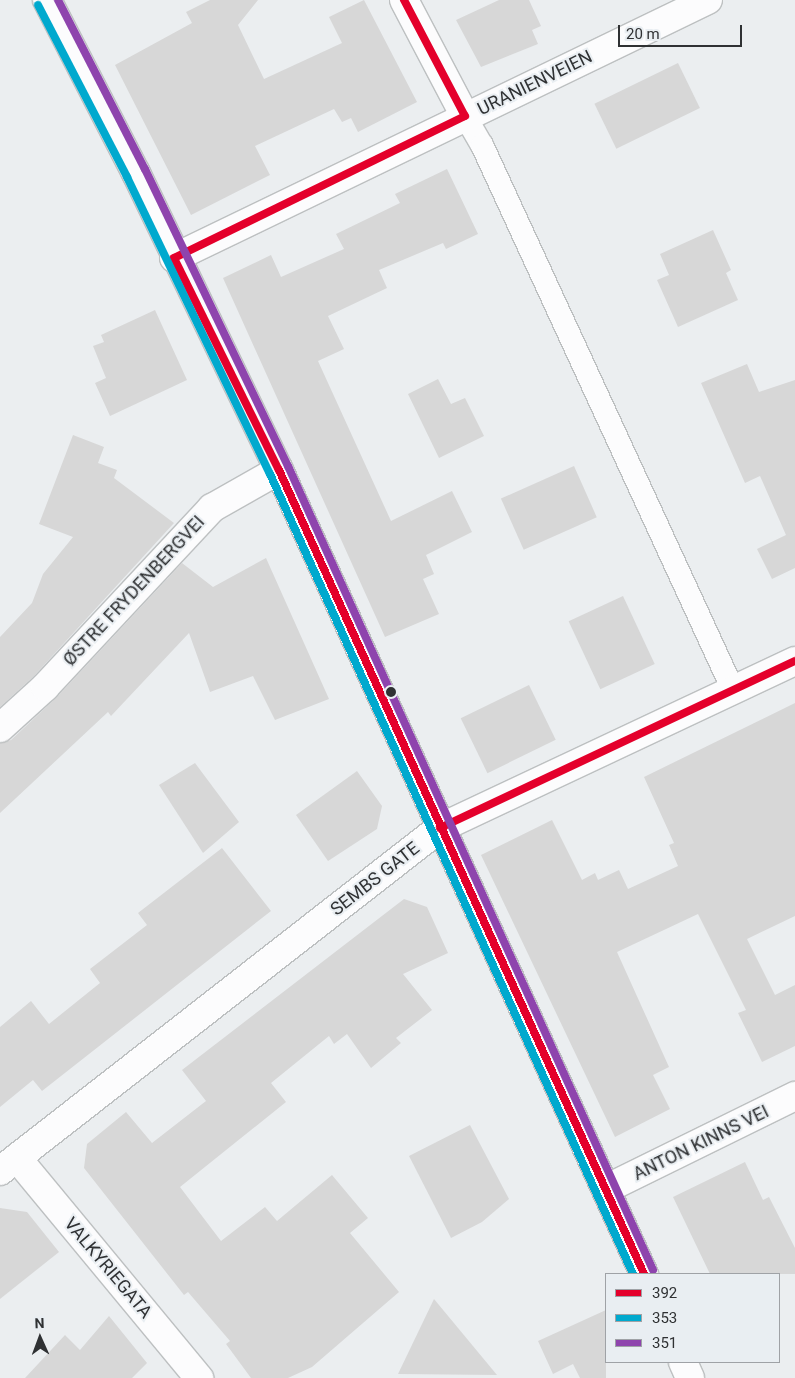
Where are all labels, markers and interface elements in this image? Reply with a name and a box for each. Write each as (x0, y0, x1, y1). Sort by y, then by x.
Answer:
scale bar (620, 15, 744, 47)
text: 20 m (626, 25, 660, 43)
street label: URANIENVEIEN (474, 46, 596, 120)
street label: ØSTRE FRYDENBERGVEI (59, 511, 209, 671)
unlabelled marker (386, 687, 396, 697)
street label: SEMBS GATE (326, 838, 424, 920)
street label: ANTON KINNS VEI (630, 1101, 772, 1185)
street label: VALKYRIEGATA (59, 1213, 157, 1323)
legend (605, 1273, 780, 1363)
text: 392 (652, 1284, 677, 1302)
text: 353 (652, 1309, 677, 1327)
north arrow (15, 1313, 65, 1363)
text: N (34, 1315, 45, 1331)
text: 351 (652, 1334, 677, 1352)

